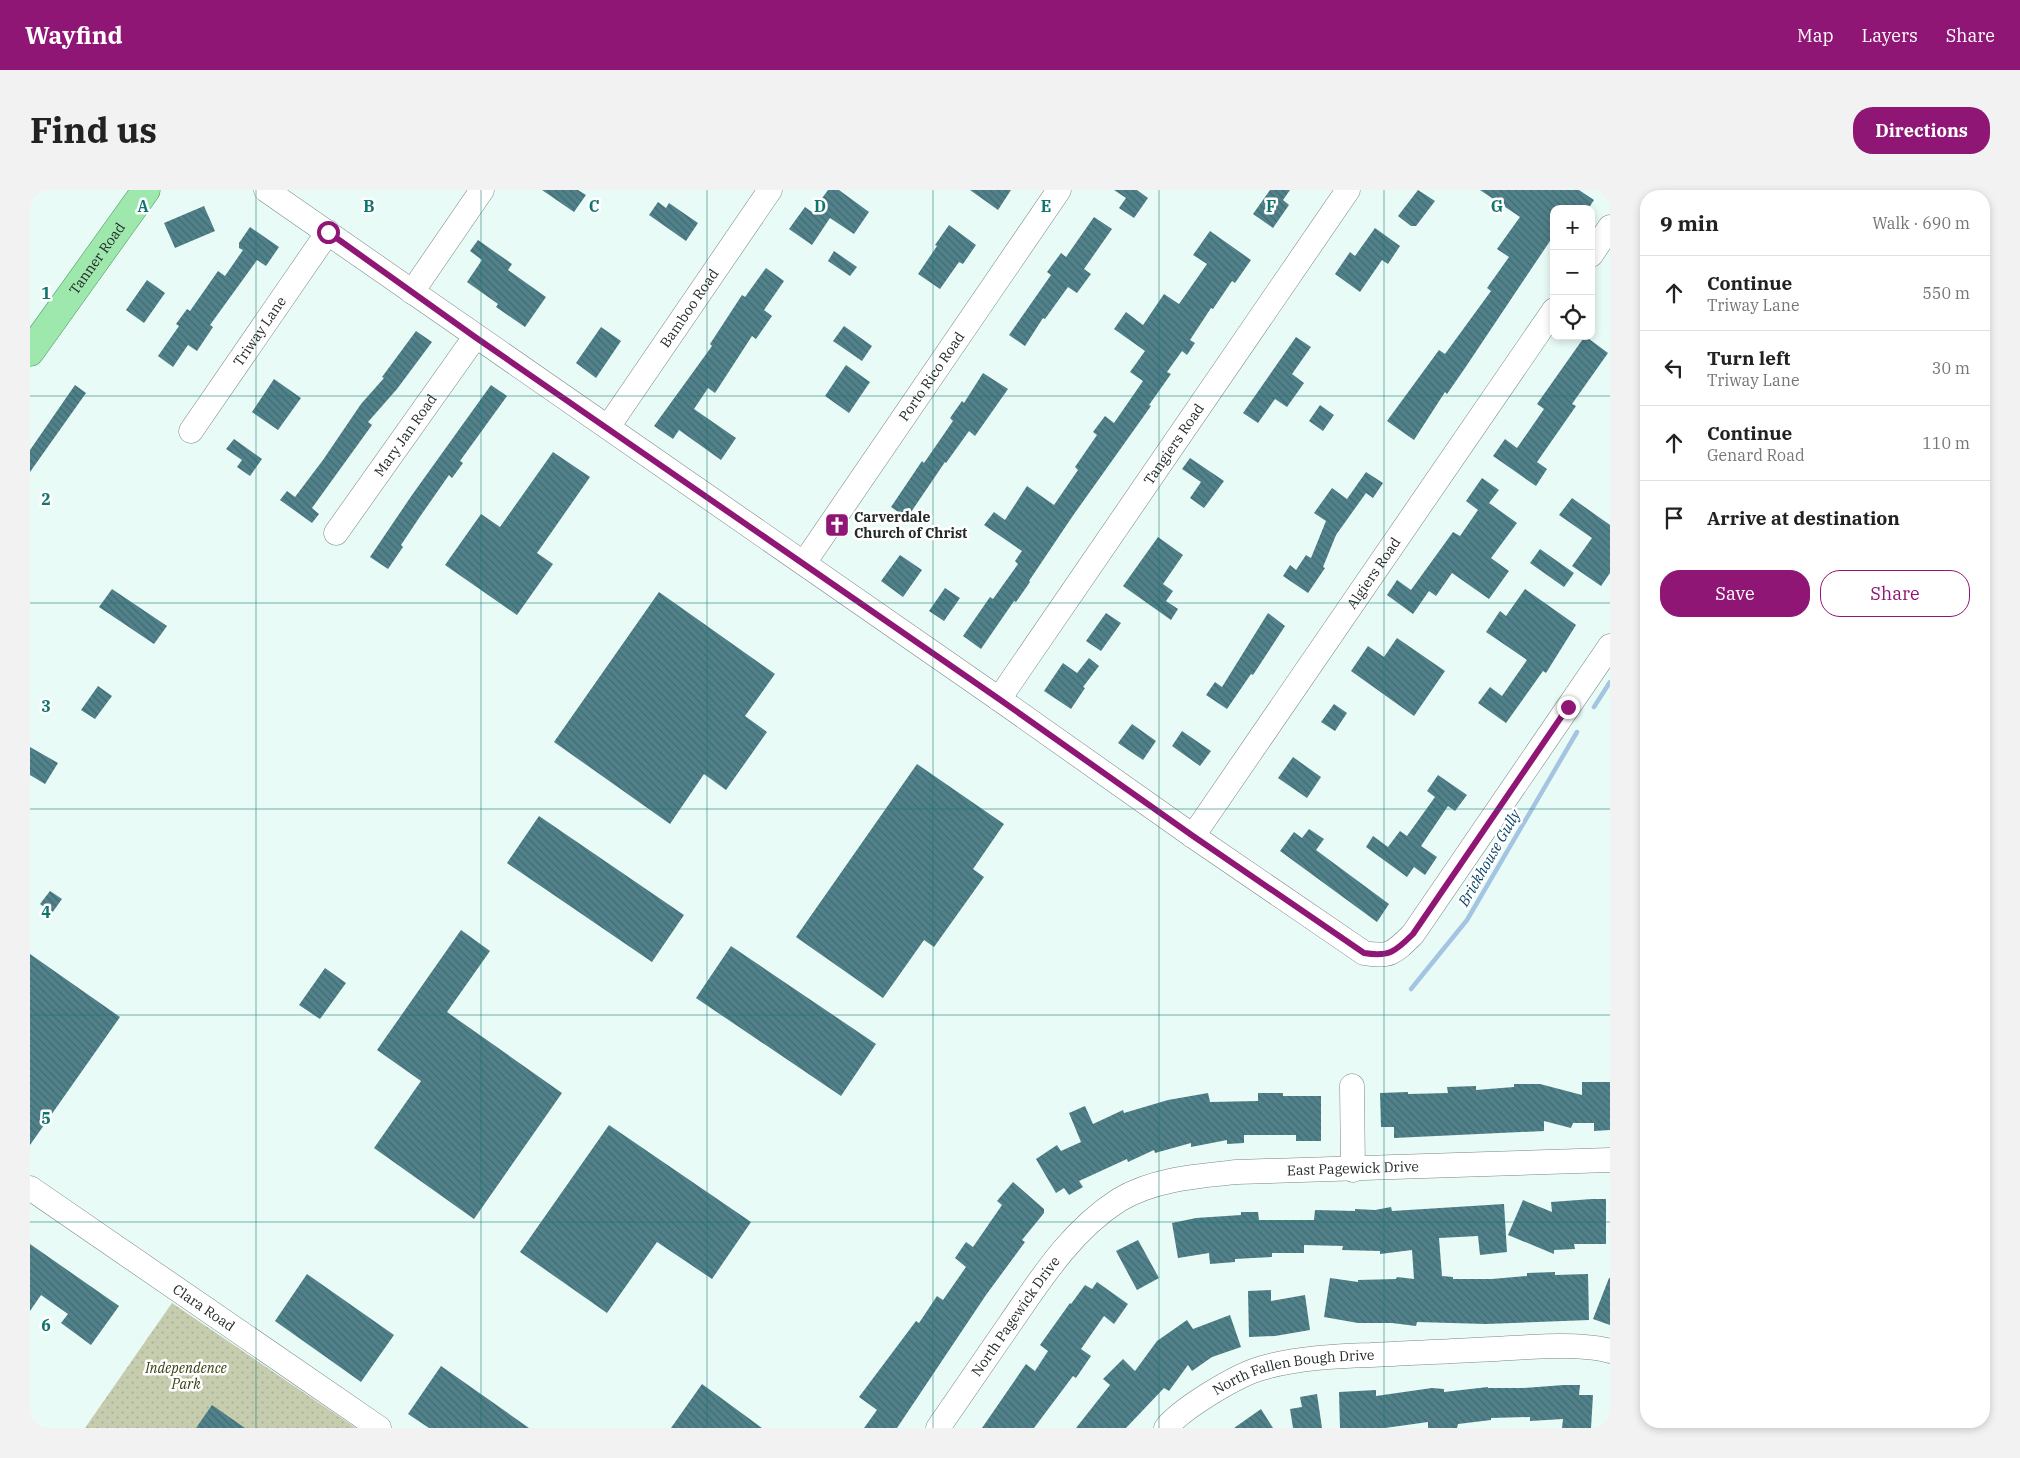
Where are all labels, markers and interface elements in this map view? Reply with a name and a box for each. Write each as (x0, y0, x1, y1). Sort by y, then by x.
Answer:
text: Wayfind (25, 19, 123, 51)
text: Map (1797, 24, 1834, 47)
text: Layers (1862, 24, 1918, 47)
text: Share (1946, 24, 1995, 47)
text: Find us (30, 107, 157, 153)
button: Directions (1853, 107, 1990, 154)
text: A (137, 196, 149, 216)
text: B (363, 196, 375, 216)
text: C (589, 196, 599, 216)
text: D (814, 196, 826, 216)
text: E (1041, 196, 1051, 216)
text: F (1266, 196, 1276, 216)
text: G (1491, 196, 1503, 216)
map controls (1550, 205, 1595, 340)
button: + (1550, 205, 1595, 250)
text: 9 min (1660, 209, 1719, 237)
text: Walk · 690 m (1872, 213, 1970, 233)
street label: Tanner Road (65, 219, 129, 298)
route start (317, 221, 340, 244)
button: − (1550, 250, 1595, 295)
street label: Bamboo Road (656, 265, 723, 351)
text: Continue (1707, 271, 1792, 295)
icon: ahead (1660, 279, 1688, 307)
text: 1 (41, 283, 51, 303)
text: 550 m (1922, 283, 1970, 303)
street label: Triway Lane (229, 293, 290, 370)
button: locate (1550, 295, 1595, 340)
text: Triway Lane (1707, 295, 1800, 315)
street label: Porto Rico Road (895, 328, 969, 425)
text: Turn left (1707, 346, 1790, 370)
icon: left (1660, 354, 1688, 382)
text: 30 m (1932, 358, 1970, 378)
text: Triway Lane (1707, 370, 1800, 390)
street label: Mary Jan Road (370, 390, 441, 480)
street label: Tangiers Road (1140, 400, 1208, 488)
text: Continue (1707, 421, 1792, 445)
icon: ahead (1660, 429, 1688, 457)
text: 110 m (1922, 433, 1970, 453)
text: Genard Road (1707, 445, 1805, 465)
text: 2 (41, 489, 51, 509)
icon: arrive (1660, 504, 1688, 532)
text: Arrive at destination (1707, 506, 1900, 530)
place label: Carverdale Church of Christ (854, 508, 967, 542)
church icon: Carverdale Church of Christ (824, 512, 850, 538)
street label: Algiers Road (1343, 533, 1405, 612)
button: Save (1660, 570, 1810, 617)
button: Share (1820, 570, 1970, 617)
text: 3 (41, 696, 51, 716)
route end (1557, 696, 1580, 719)
water label: Brickhouse Gully (1453, 805, 1525, 910)
text: 4 (41, 902, 51, 922)
text: 5 (41, 1108, 51, 1128)
street label: East Pagewick Drive (1287, 1157, 1419, 1179)
street label: North Pagewick Drive (967, 1253, 1064, 1380)
street label: Clara Road (169, 1280, 239, 1336)
text: 6 (41, 1315, 51, 1335)
street label: North Fallen Bough Drive (1209, 1346, 1375, 1399)
park label: Independence Park (144, 1359, 228, 1393)

